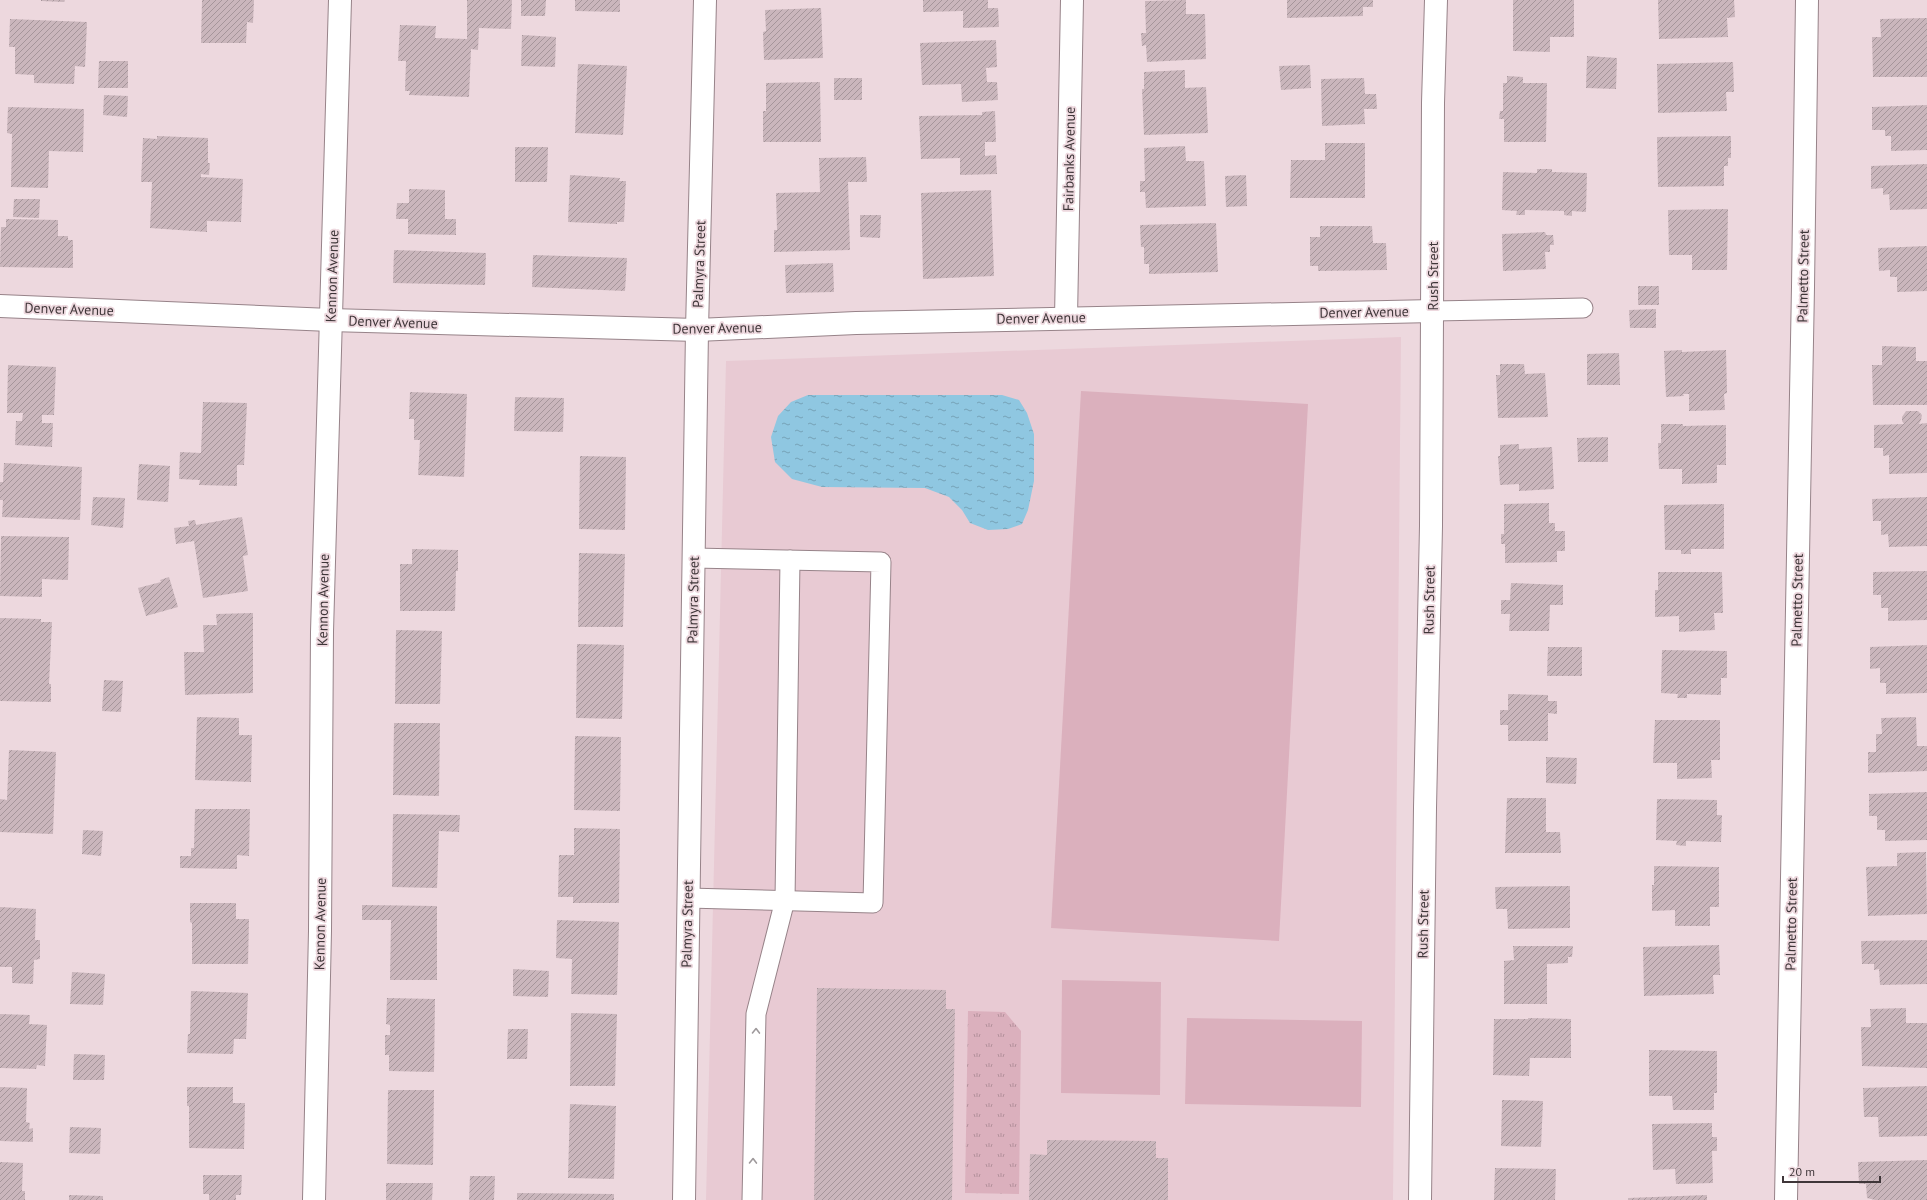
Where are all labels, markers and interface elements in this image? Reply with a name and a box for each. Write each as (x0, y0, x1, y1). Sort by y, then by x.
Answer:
street label: Fairbanks Avenue (1059, 107, 1079, 211)
street label: Palmyra Street (688, 220, 710, 308)
street label: Kennon Avenue (321, 229, 343, 323)
street label: Palmetto Street (1793, 229, 1813, 323)
street label: Rush Street (1424, 241, 1442, 310)
street label: Denver Avenue (24, 298, 114, 320)
street label: Denver Avenue (1319, 302, 1409, 322)
street label: Denver Avenue (996, 308, 1086, 328)
street label: Denver Avenue (348, 311, 438, 333)
street label: Denver Avenue (672, 318, 762, 338)
street label: Palmetto Street (1787, 553, 1807, 647)
street label: Kennon Avenue (313, 554, 333, 646)
street label: Palmyra Street (683, 556, 703, 644)
street label: Rush Street (1419, 565, 1439, 635)
street label: Palmetto Street (1781, 877, 1801, 971)
street label: Kennon Avenue (310, 878, 330, 970)
street label: Palmyra Street (677, 880, 697, 968)
street label: Rush Street (1413, 889, 1433, 959)
one-way arrow (752, 1028, 760, 1034)
one-way arrow (748, 1158, 757, 1164)
scale bar (1783, 1158, 1880, 1184)
text: 20 m (1789, 1164, 1815, 1179)

